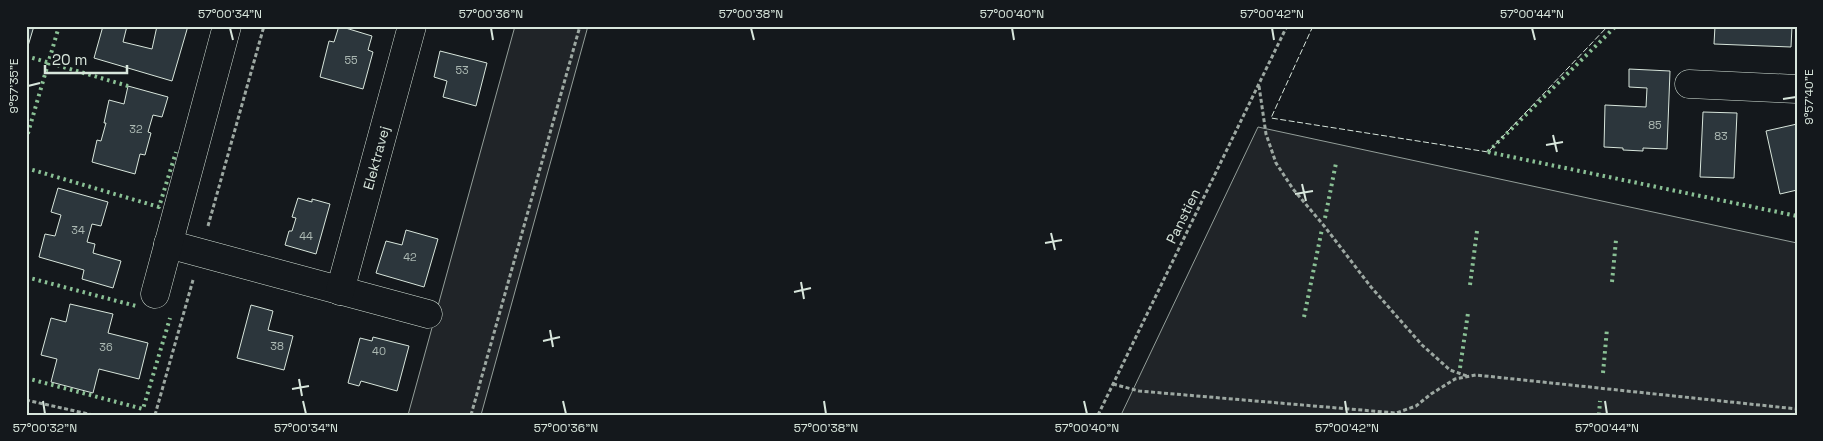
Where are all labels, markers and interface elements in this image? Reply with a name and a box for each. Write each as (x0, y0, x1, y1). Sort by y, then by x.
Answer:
text: 57°00'34"N (198, 6, 262, 22)
text: 57°00'36"N (459, 6, 523, 22)
text: 57°00'38"N (719, 6, 783, 22)
text: 57°00'40"N (980, 6, 1044, 22)
text: 57°00'42"N (1240, 6, 1304, 22)
text: 57°00'44"N (1500, 6, 1564, 22)
scale bar (45, 42, 128, 74)
text: 20 m (52, 50, 87, 69)
house number: 55 (344, 53, 358, 67)
text: 9°57'35"E (6, 58, 22, 114)
house number: 53 (455, 63, 469, 77)
text: 9°57'40"E (1801, 69, 1817, 125)
house number: 85 (1648, 118, 1662, 132)
house number: 32 (129, 122, 143, 136)
street label: Elektravej (359, 124, 393, 192)
house number: 83 (1714, 129, 1728, 143)
street label: Panstien (1162, 186, 1204, 246)
house number: 34 (71, 223, 85, 237)
house number: 44 (299, 229, 313, 243)
house number: 42 (403, 250, 417, 264)
house number: 38 (270, 339, 284, 353)
house number: 36 (99, 340, 113, 354)
house number: 40 (372, 344, 386, 358)
text: 57°00'32"N (13, 420, 77, 436)
text: 57°00'34"N (274, 420, 338, 436)
text: 57°00'36"N (534, 420, 598, 436)
text: 57°00'38"N (794, 420, 858, 436)
text: 57°00'40"N (1055, 420, 1119, 436)
text: 57°00'42"N (1315, 420, 1379, 436)
text: 57°00'44"N (1575, 420, 1639, 436)

